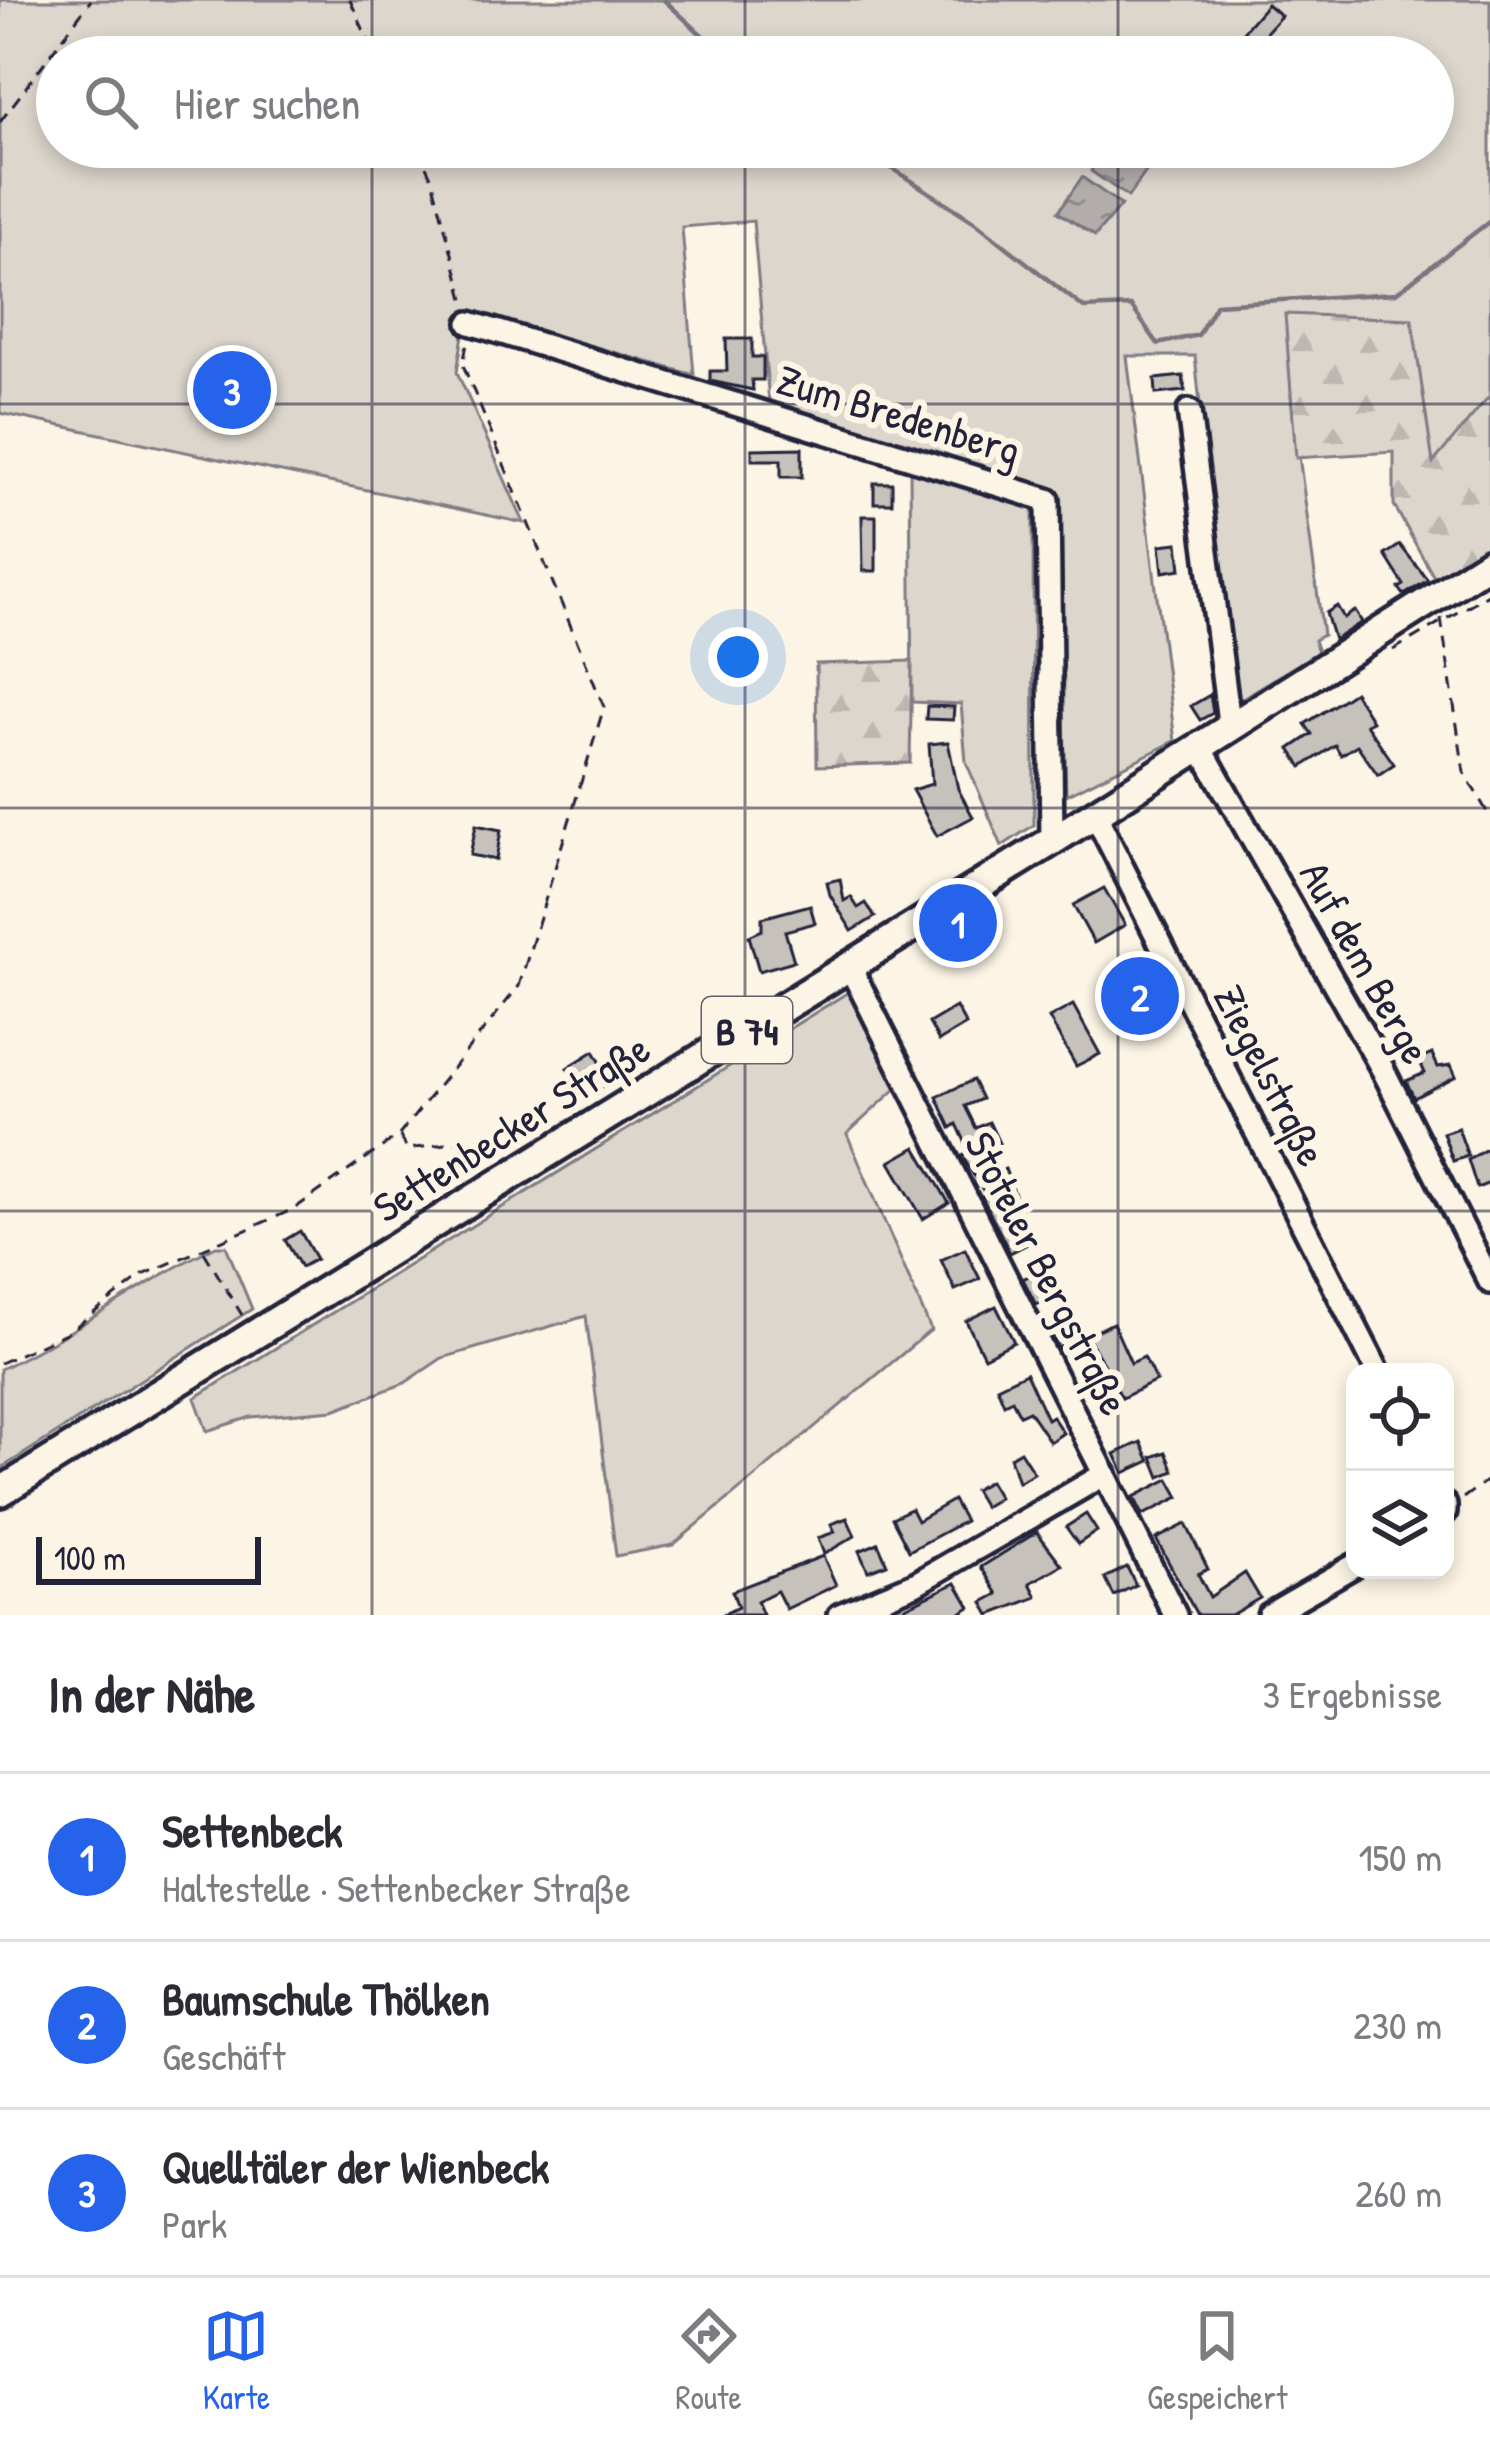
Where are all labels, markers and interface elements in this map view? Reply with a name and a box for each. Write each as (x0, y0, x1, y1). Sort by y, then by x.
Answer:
search box (36, 36, 1454, 168)
icon: search (78, 69, 144, 135)
text: Hier suchen (174, 72, 361, 133)
pin: 3 (193, 345, 271, 435)
street label: Zum Bredenberg (770, 350, 1028, 478)
your location (708, 627, 768, 687)
street label: Auf dem Berge (1287, 851, 1445, 1073)
pin: 1 (919, 878, 997, 968)
pin: 2 (1101, 951, 1179, 1041)
street label: Ziegelstraße (1201, 975, 1341, 1175)
road number: B 74 (702, 997, 792, 1063)
street label: Settenbecker Straße (362, 1019, 660, 1235)
street label: Stoteler Bergstraße (952, 1122, 1144, 1424)
map controls (1346, 1363, 1454, 1579)
button: locate (1346, 1363, 1454, 1471)
button: layers (1346, 1471, 1454, 1579)
scale bar (36, 1531, 261, 1584)
text: 100 m (54, 1536, 126, 1580)
text: In der Nähe (48, 1659, 255, 1728)
text: 3 Ergebnisse (1262, 1667, 1442, 1720)
text: Settenbeck (162, 1800, 342, 1861)
text: 1 (80, 1830, 94, 1883)
text: 150 m (1358, 1830, 1442, 1883)
text: Haltestelle · Settenbecker Straße (162, 1861, 630, 1914)
text: Baumschule Thölken (162, 1968, 490, 2029)
text: 2 (78, 1998, 96, 2051)
text: 230 m (1353, 1998, 1442, 2051)
text: Geschäft (162, 2029, 285, 2082)
text: Quelltäler der Wienbeck (162, 2136, 549, 2197)
text: 3 (78, 2166, 96, 2219)
text: 260 m (1355, 2166, 1442, 2219)
text: Park (162, 2197, 227, 2250)
tab: Karte (203, 2303, 270, 2419)
tab: Route (676, 2303, 742, 2419)
tab: Gespeichert (1147, 2303, 1287, 2419)

